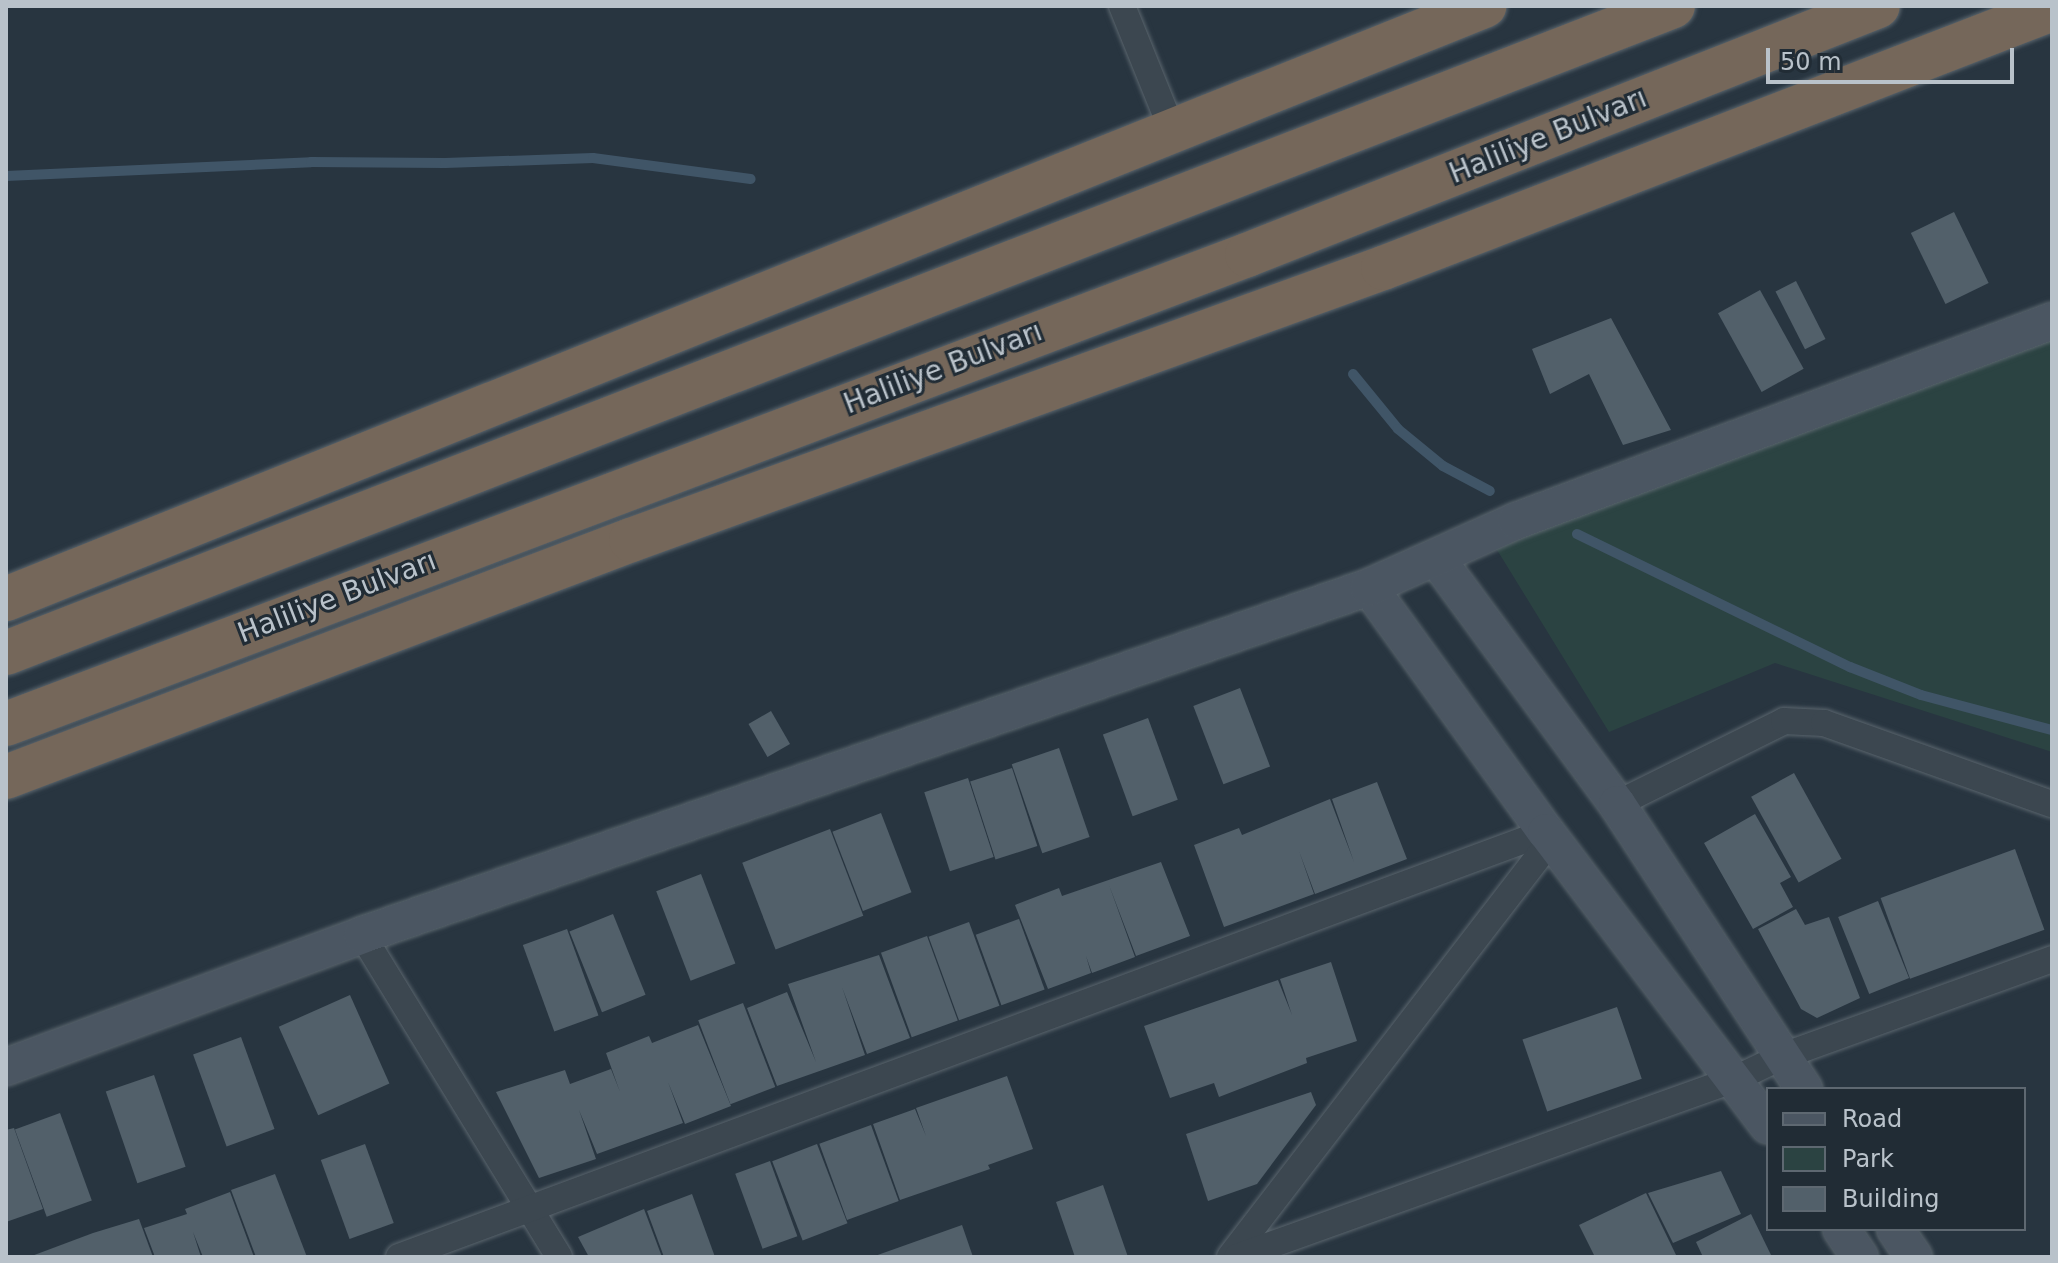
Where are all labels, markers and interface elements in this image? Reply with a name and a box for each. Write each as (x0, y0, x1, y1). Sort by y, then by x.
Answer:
scale bar (1770, 32, 2018, 82)
text: 50 m (1780, 48, 1842, 76)
street label: Haliliye Bulvarı (1444, 81, 1652, 191)
street label: Haliliye Bulvarı (839, 315, 1047, 421)
street label: Haliliye Bulvarı (233, 544, 441, 650)
legend (1766, 1087, 2026, 1231)
text: Road (1842, 1105, 1902, 1133)
text: Park (1842, 1145, 1894, 1173)
text: Building (1842, 1185, 1939, 1213)

